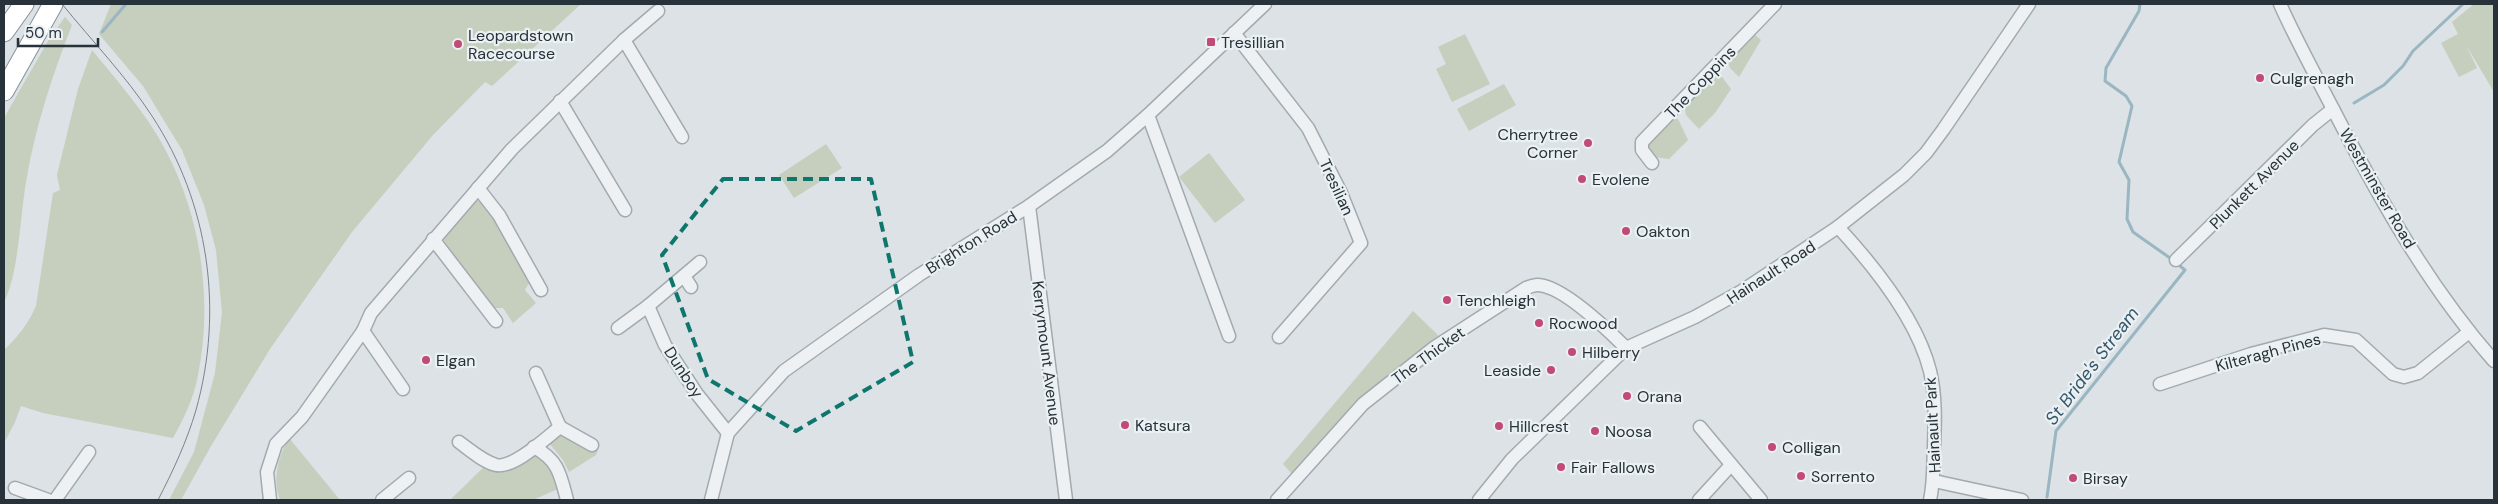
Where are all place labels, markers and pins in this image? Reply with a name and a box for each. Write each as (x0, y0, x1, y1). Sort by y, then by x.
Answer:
place label: Leopardstown Racecourse (468, 25, 573, 64)
place label: Tresillian (1221, 32, 1285, 53)
marker: Tresillian (1205, 36, 1217, 48)
marker: Leopardstown Racecourse (452, 38, 464, 50)
place label: Culgrenagh (2270, 68, 2354, 89)
marker: Culgrenagh (2254, 72, 2266, 84)
place label: Cherrytree Corner (1497, 124, 1578, 163)
marker: Cherrytree Corner (1582, 137, 1594, 149)
place label: Evolene (1592, 169, 1650, 190)
marker: Evolene (1576, 173, 1588, 185)
place label: Oakton (1636, 221, 1690, 242)
marker: Oakton (1620, 225, 1632, 237)
place label: Tenchleigh (1457, 290, 1536, 311)
marker: Tenchleigh (1441, 294, 1453, 306)
place label: Rocwood (1549, 313, 1618, 334)
marker: Rocwood (1533, 317, 1545, 329)
place label: Hilberry (1582, 342, 1640, 363)
marker: Hilberry (1566, 346, 1578, 358)
place label: Elgan (436, 350, 475, 371)
marker: Elgan (420, 354, 432, 366)
place label: Leaside (1484, 360, 1541, 381)
marker: Leaside (1545, 364, 1557, 376)
place label: Orana (1637, 386, 1682, 407)
marker: Orana (1621, 390, 1633, 402)
place label: Katsura (1135, 415, 1191, 436)
place label: Hillcrest (1509, 416, 1569, 437)
marker: Katsura (1119, 419, 1131, 431)
marker: Hillcrest (1493, 420, 1505, 432)
place label: Noosa (1605, 421, 1652, 442)
marker: Noosa (1589, 425, 1601, 437)
place label: Colligan (1782, 437, 1841, 458)
marker: Colligan (1766, 441, 1778, 453)
place label: Fair Fallows (1571, 457, 1655, 478)
marker: Fair Fallows (1555, 461, 1567, 473)
place label: Sorrento (1811, 466, 1875, 487)
place label: Birsay (2083, 468, 2128, 489)
marker: Sorrento (1795, 470, 1807, 482)
marker: Birsay (2067, 472, 2079, 484)

